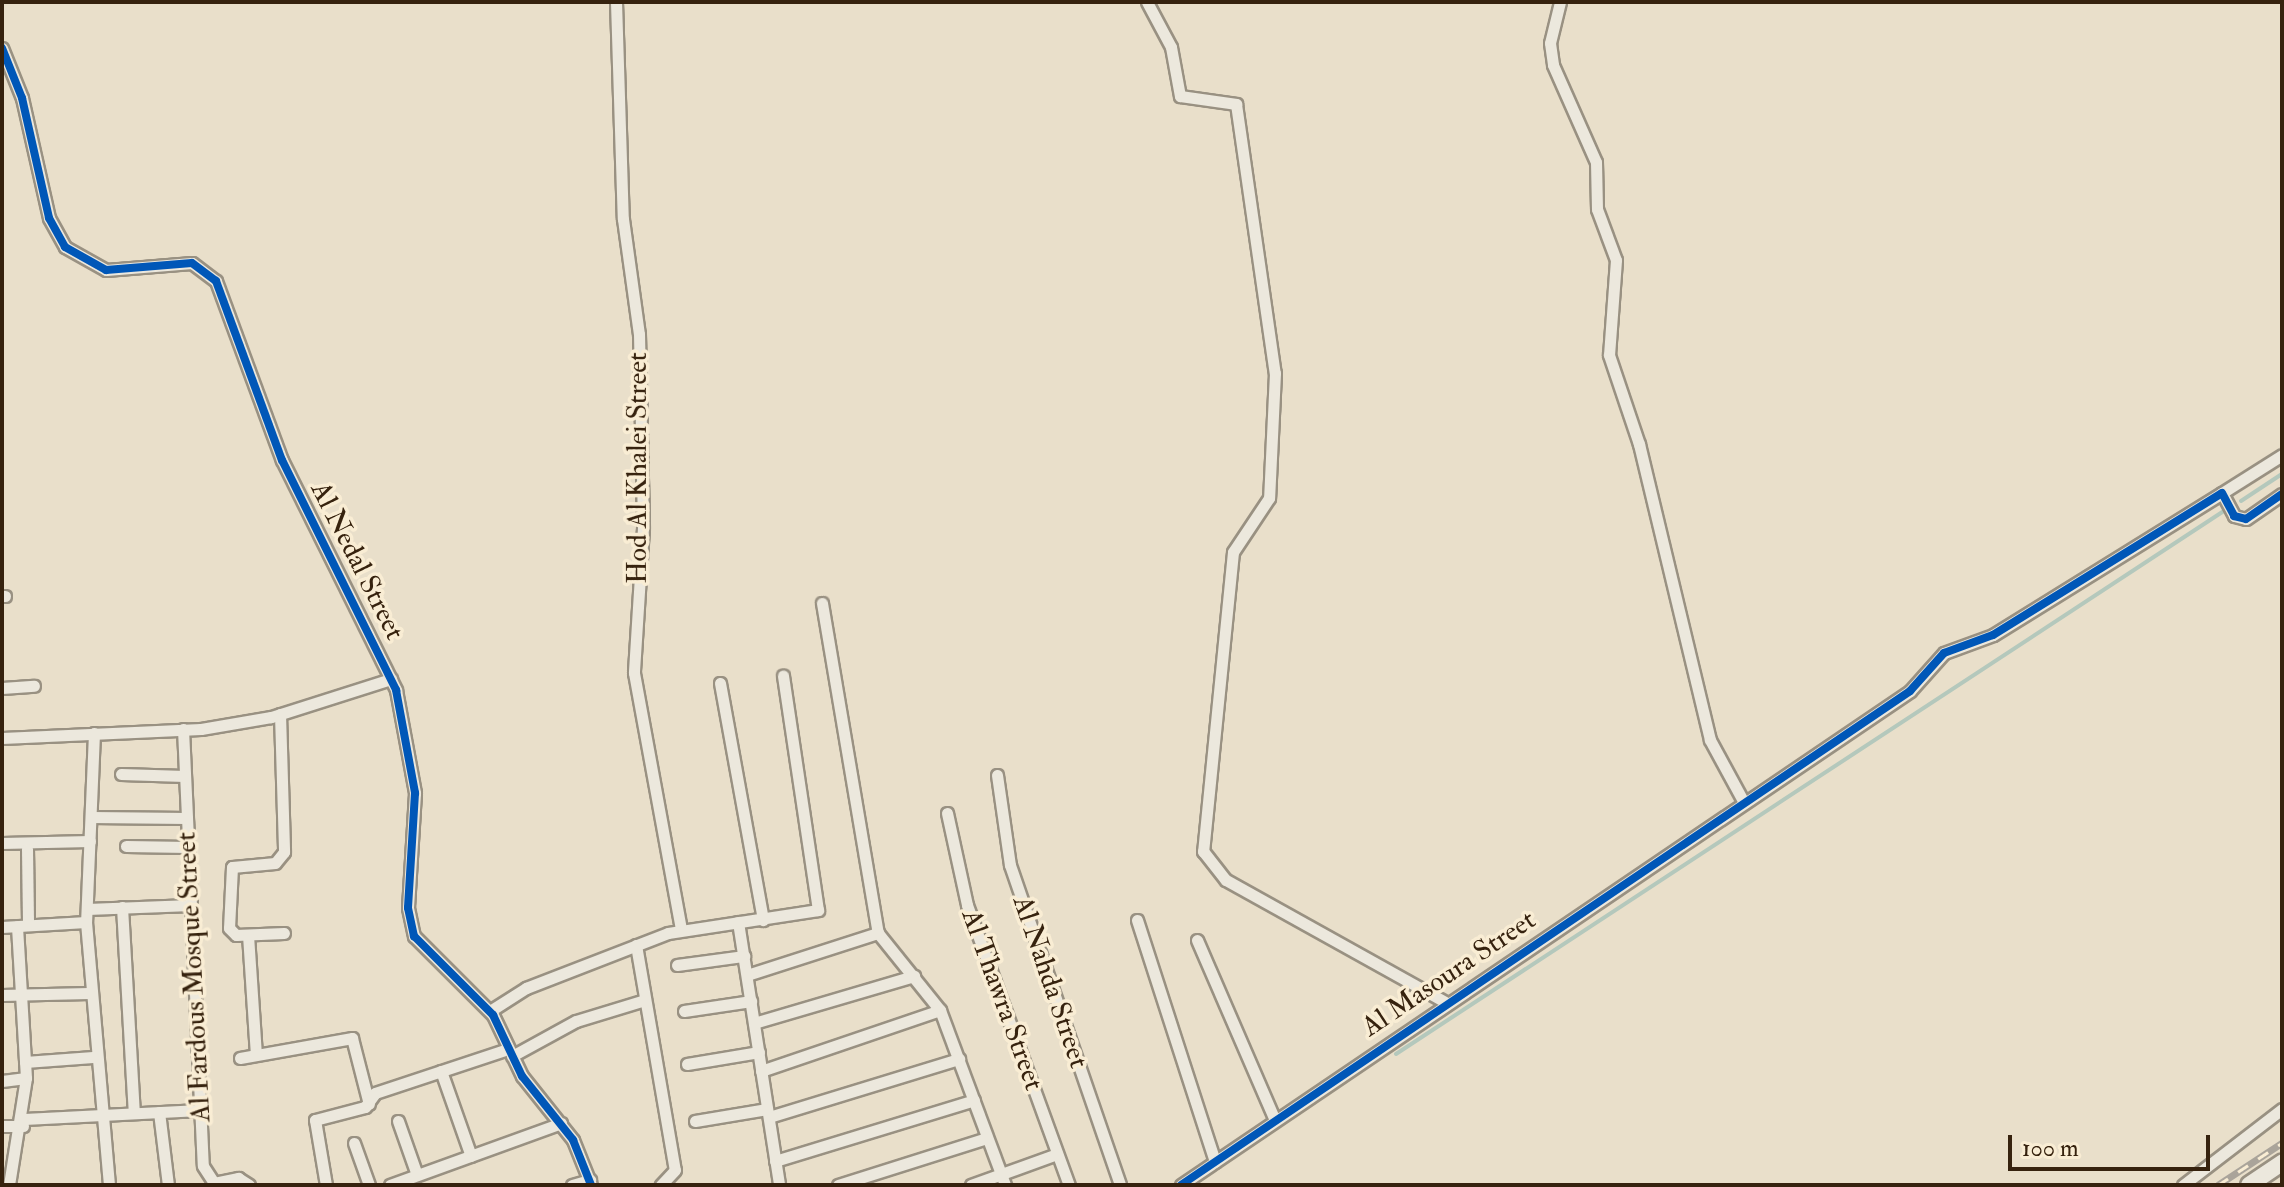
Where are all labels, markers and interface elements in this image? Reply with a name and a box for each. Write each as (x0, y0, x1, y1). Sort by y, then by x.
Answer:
street label: Hod Al Khalei Street (621, 352, 655, 584)
street label: Al Nedal Street (303, 476, 411, 646)
street label: Al Fardous Mosque Street (170, 831, 218, 1123)
street label: Al Nahda Street (1005, 891, 1095, 1073)
street label: Al Masoura Street (1356, 904, 1542, 1044)
street label: Al Thawra Street (954, 905, 1050, 1095)
scale bar (2012, 1119, 2214, 1169)
text: 100 m (2022, 1133, 2079, 1164)

